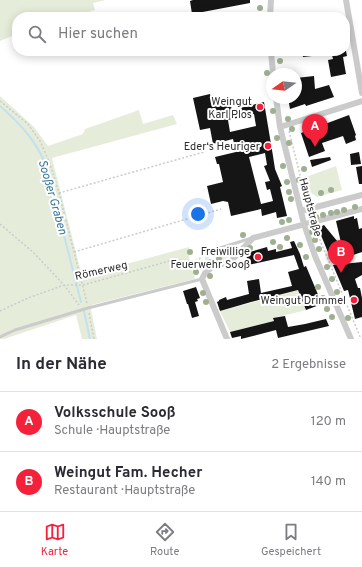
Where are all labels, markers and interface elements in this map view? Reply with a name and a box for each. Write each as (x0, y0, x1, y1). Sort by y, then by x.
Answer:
search box (12, 12, 350, 56)
icon: search (26, 23, 48, 45)
text: Hier suchen (58, 25, 138, 44)
north arrow (266, 68, 302, 104)
place label: Weingut Karl Plos (208, 95, 252, 122)
marker: Weingut Karl Plos (255, 102, 265, 112)
pin: A (302, 114, 328, 147)
place label: Eder‘s Heuriger (184, 140, 261, 154)
marker: Eder‘s Heuriger (263, 141, 273, 151)
water label: Sooßer Graben (34, 158, 70, 237)
street label: Hauptstraße (295, 176, 325, 238)
your location (188, 204, 208, 224)
pin: B (328, 240, 354, 273)
place label: Freiwillige Feuerwehr Sooß (170, 245, 250, 272)
marker: Freiwillige Feuerwehr Sooß (253, 252, 263, 262)
street label: Römerweg (74, 258, 129, 284)
place label: Weingut Drimmel (260, 294, 346, 308)
marker: Weingut Drimmel (349, 295, 359, 305)
text: In der Nähe (16, 354, 107, 376)
text: 2 Ergebnisse (271, 357, 346, 373)
text: Volksschule Sooß (54, 404, 175, 423)
text: A (24, 414, 34, 430)
text: 120 m (311, 414, 346, 430)
text: Schule · Hauptstraße (54, 423, 170, 439)
text: Weingut Fam. Hecher (54, 464, 202, 483)
text: B (25, 474, 33, 490)
text: 140 m (311, 474, 346, 490)
text: Restaurant · Hauptstraße (54, 483, 195, 499)
tab: Karte (41, 521, 68, 559)
tab: Route (150, 521, 179, 559)
tab: Gespeichert (261, 521, 321, 559)

